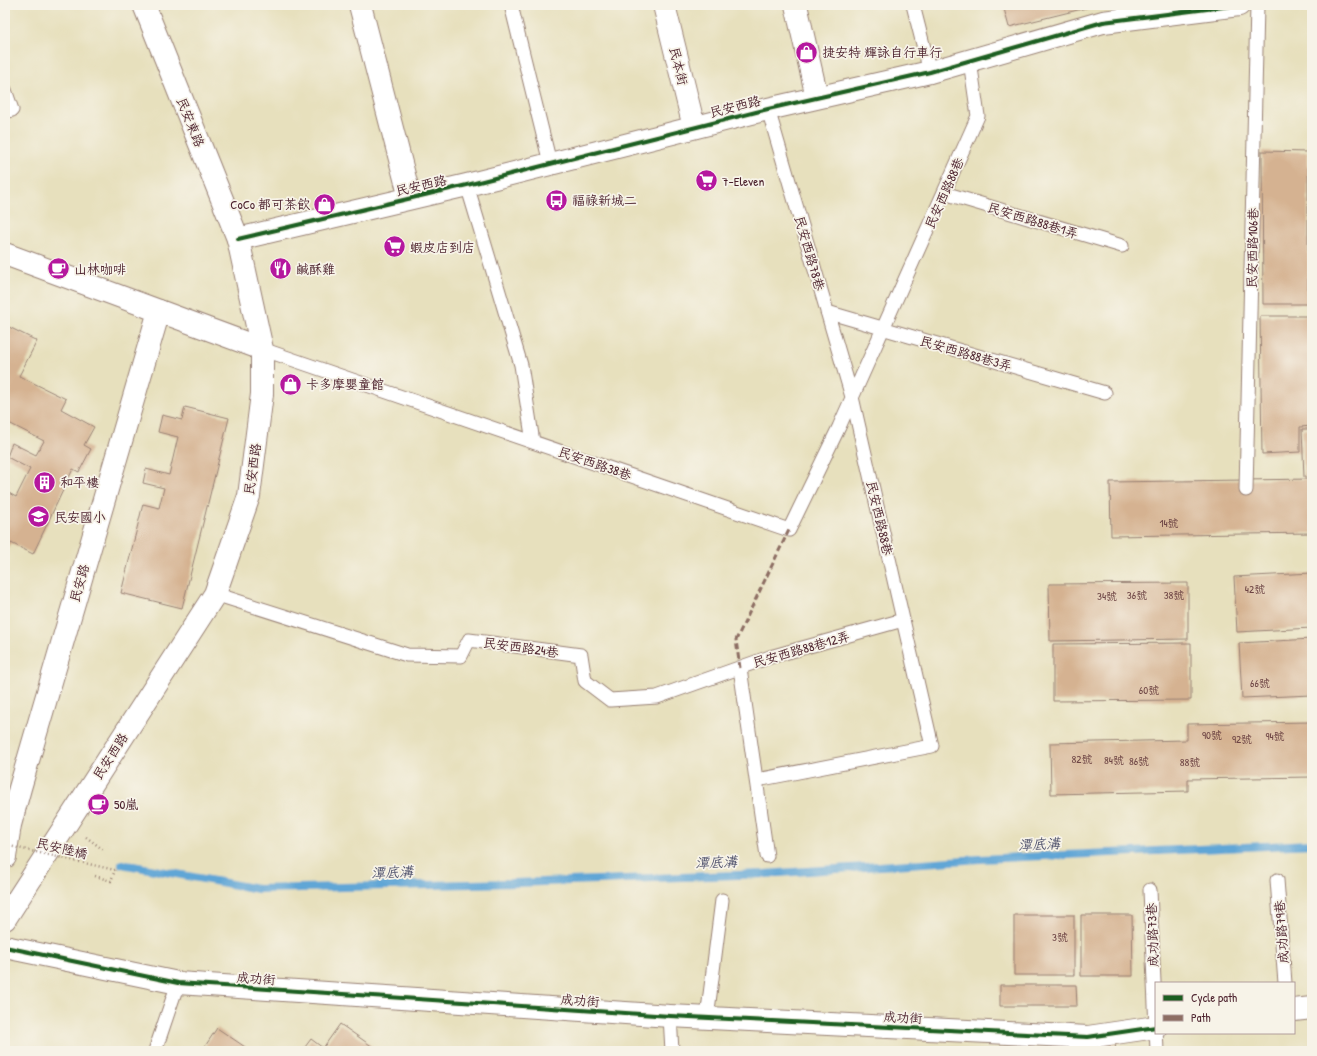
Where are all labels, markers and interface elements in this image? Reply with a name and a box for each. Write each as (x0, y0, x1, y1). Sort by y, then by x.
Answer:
shop icon: 捷安特 輝詠自行車行 (793, 39, 819, 65)
place label: 捷安特 輝詠自行車行 (822, 43, 942, 61)
street label: 民本街 (666, 45, 692, 87)
street label: 民安西路 (708, 91, 762, 121)
street label: 民安東路 (173, 95, 209, 149)
street label: 民安西路88巷 (920, 155, 968, 231)
supermarket icon: 7-Eleven (694, 168, 720, 194)
street label: 民安西路 (394, 170, 448, 200)
place label: 7-Eleven (722, 172, 764, 190)
bus stop icon: 福祿新城二 (543, 187, 569, 213)
shop icon: CoCo 都可茶飲 (312, 191, 338, 217)
place label: 福祿新城二 (572, 191, 637, 209)
place label: CoCo 都可茶飲 (230, 195, 310, 213)
street label: 民安西路88巷1弄 (985, 198, 1081, 242)
street label: 民安西路106巷 (1242, 207, 1262, 289)
street label: 民安西路78巷 (791, 213, 829, 293)
supermarket icon: 蝦皮店到店 (382, 234, 408, 260)
place label: 蝦皮店到店 (410, 238, 475, 256)
cafe icon: 山林咖啡 (46, 256, 72, 282)
restaurant icon: 鹹酥雞 (267, 256, 293, 282)
place label: 山林咖啡 (74, 260, 126, 278)
place label: 鹹酥雞 (296, 260, 335, 278)
street label: 民安西路88巷3弄 (918, 331, 1014, 375)
shop icon: 卡多摩嬰童館 (277, 371, 303, 397)
place label: 卡多摩嬰童館 (306, 375, 384, 393)
street label: 民安西路 (239, 442, 265, 496)
street label: 民安西路38巷 (556, 442, 634, 484)
building icon: 和平樓 (32, 469, 58, 495)
place label: 和平樓 (60, 473, 99, 491)
street label: 民安西路88巷 (863, 479, 897, 557)
school or university icon: 民安國小 (25, 504, 51, 530)
place label: 民安國小 (54, 508, 106, 526)
house number: 14號 (1159, 516, 1179, 530)
street label: 民安路 (65, 562, 93, 604)
house number: 42號 (1245, 582, 1265, 596)
house number: 36號 (1127, 588, 1147, 602)
house number: 38號 (1164, 588, 1184, 602)
house number: 34號 (1097, 589, 1117, 603)
street label: 民安西路88巷12弄 (750, 627, 852, 671)
street label: 民安西路24巷 (482, 633, 560, 661)
house number: 66號 (1250, 676, 1270, 690)
house number: 60號 (1139, 683, 1159, 697)
house number: 90號 (1202, 728, 1222, 742)
street label: 民安西路 (88, 729, 132, 783)
house number: 94號 (1265, 729, 1285, 743)
house number: 92號 (1232, 732, 1252, 746)
house number: 82號 (1072, 752, 1092, 766)
house number: 84號 (1104, 753, 1124, 767)
house number: 86號 (1129, 754, 1149, 768)
house number: 88號 (1180, 755, 1200, 769)
cafe icon: 50嵐 (85, 791, 111, 817)
place label: 50嵐 (114, 795, 138, 813)
street label: 民安陸橋 (35, 833, 89, 863)
water label: 潭底溝 (1018, 833, 1061, 854)
water label: 潭底溝 (695, 851, 738, 872)
water label: 潭底溝 (371, 861, 414, 882)
street label: 成功路79巷 (1270, 900, 1292, 964)
street label: 成功路73巷 (1142, 903, 1162, 967)
house number: 3號 (1052, 930, 1068, 944)
street label: 成功街 (236, 968, 276, 988)
legend (1155, 982, 1295, 1034)
text: Cycle path (1191, 989, 1237, 1006)
street label: 成功街 (560, 990, 600, 1010)
street label: 成功街 (883, 1007, 923, 1027)
text: Path (1191, 1009, 1211, 1026)

